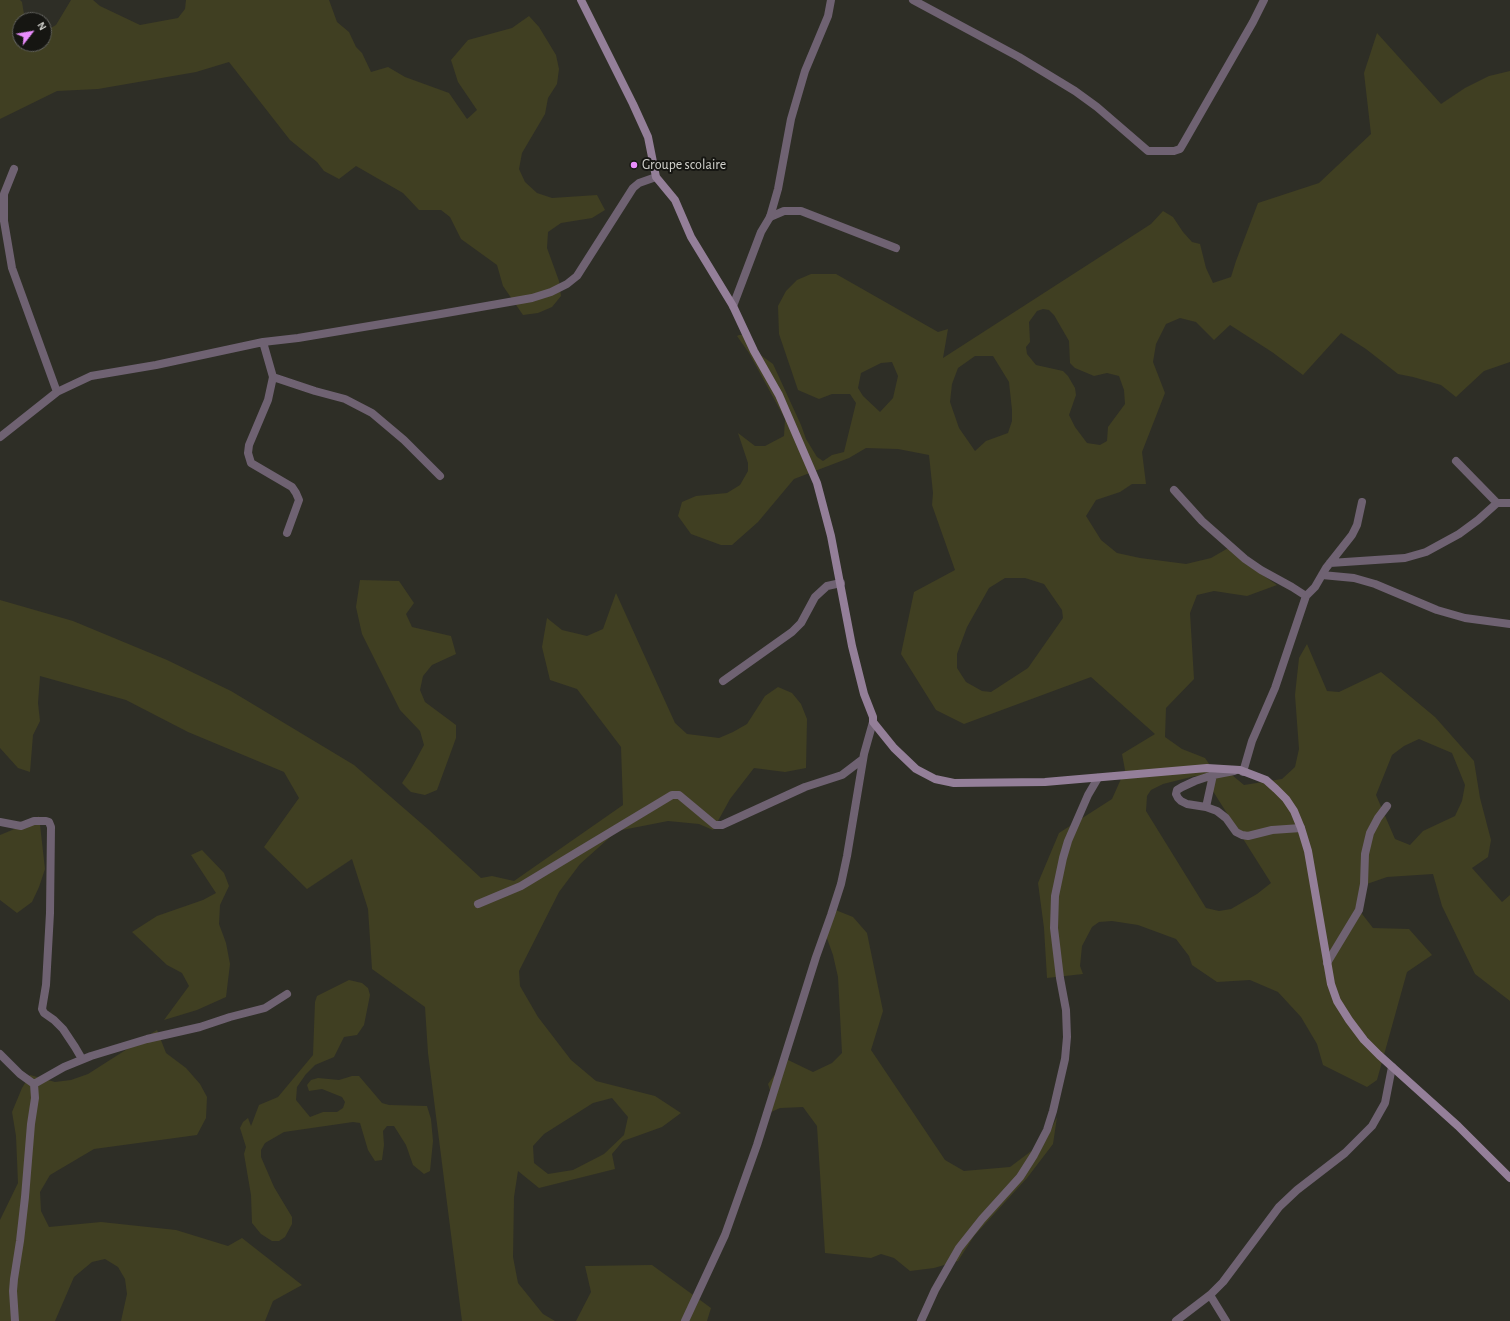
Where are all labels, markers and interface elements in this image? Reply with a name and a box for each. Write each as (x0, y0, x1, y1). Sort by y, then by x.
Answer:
north arrow (12, 12, 52, 52)
text: N (35, 20, 49, 32)
place label: Groupe scolaire (642, 157, 726, 173)
marker: Groupe scolaire (629, 160, 639, 170)

